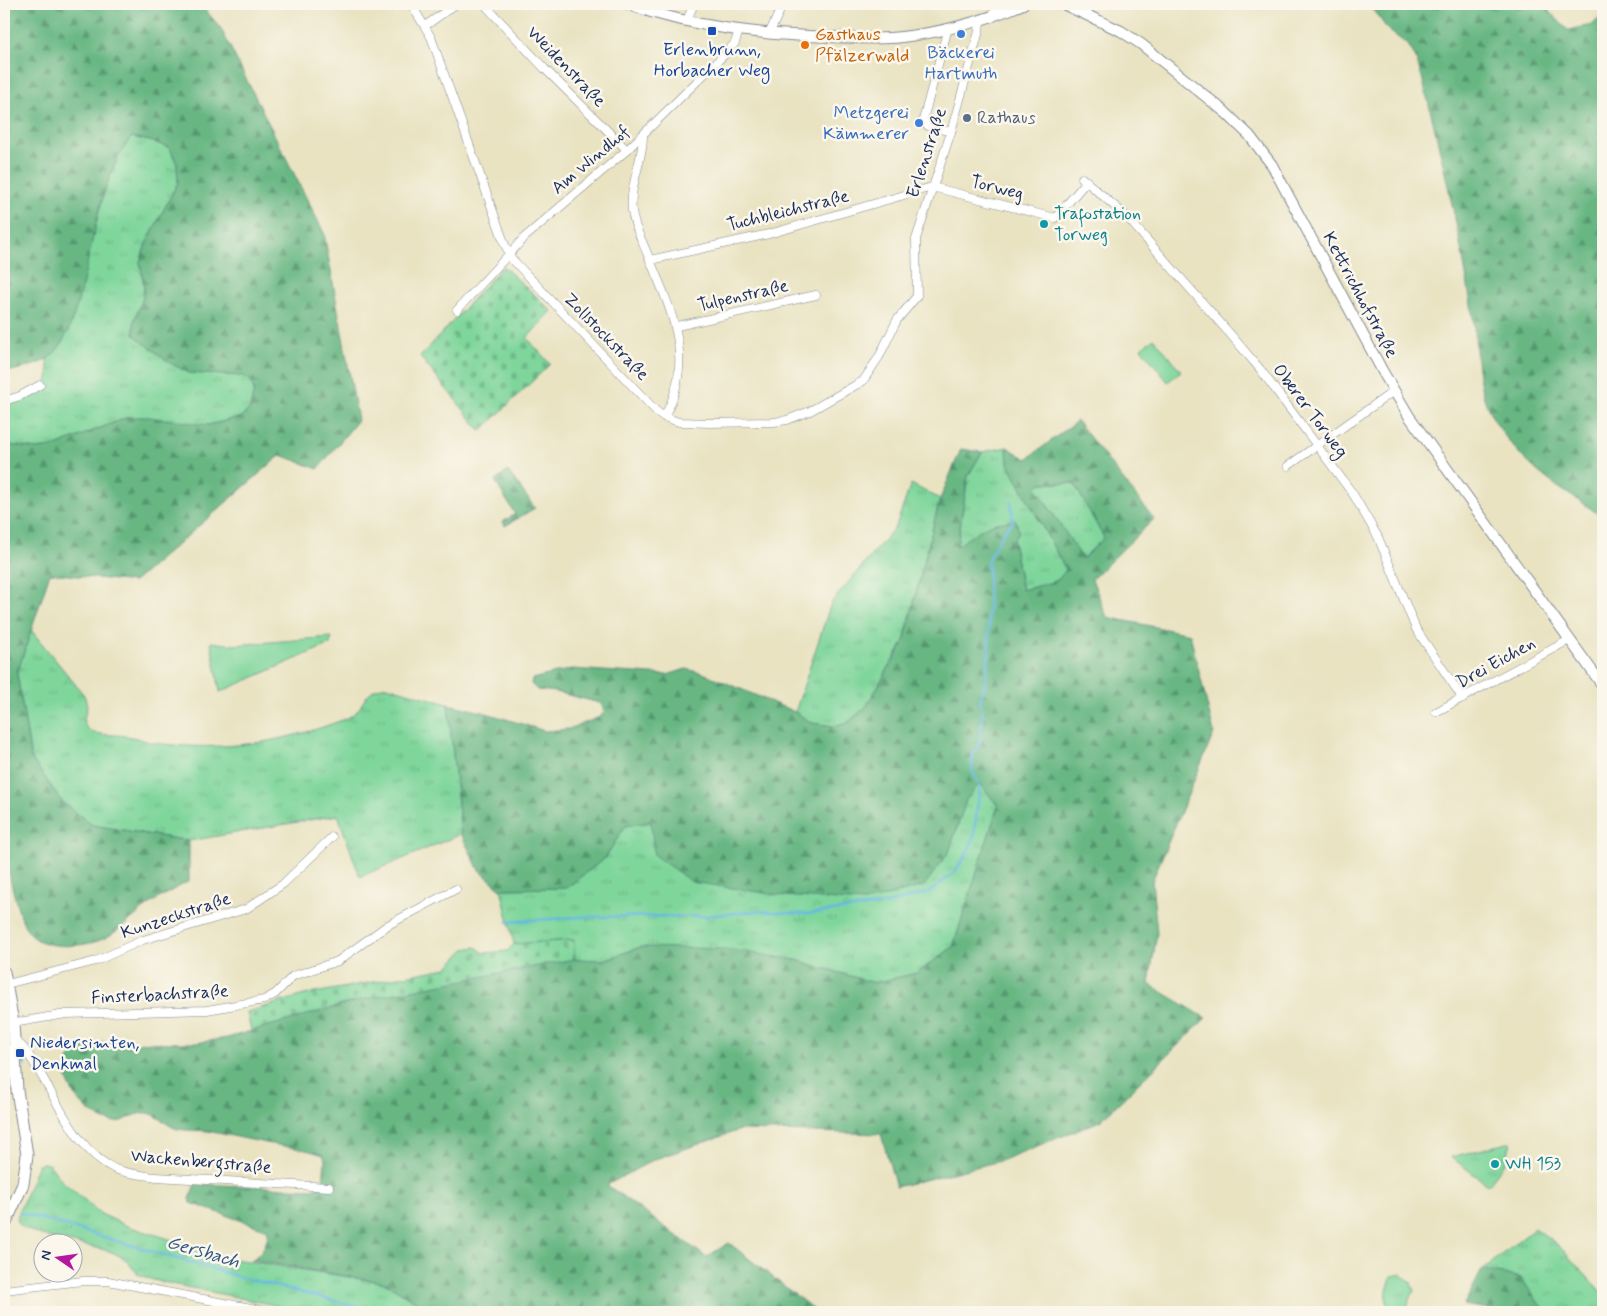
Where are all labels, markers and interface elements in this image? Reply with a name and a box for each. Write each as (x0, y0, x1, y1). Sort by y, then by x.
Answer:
street label: Weidenstraße (521, 21, 611, 113)
place label: Gasthaus Pfälzerwald (815, 23, 909, 68)
marker: Erlenbrunn, Horbacher Weg (706, 25, 718, 37)
marker: Bäckerei Hartmuth (955, 28, 967, 40)
place label: Erlenbrunn, Horbacher Weg (654, 38, 770, 84)
marker: Gasthaus Pfälzerwald (799, 39, 811, 51)
place label: Bäckerei Hartmuth (925, 41, 997, 86)
place label: Metzgerei Kämmerer (823, 101, 909, 146)
street label: Erlenstraße (901, 105, 953, 201)
place label: Rathaus (977, 106, 1036, 130)
marker: Rathaus (961, 112, 973, 124)
marker: Metzgerei Kämmerer (913, 117, 925, 129)
street label: Am Windhof (547, 120, 636, 200)
street label: Torweg (968, 170, 1026, 206)
street label: Tuchbleichstraße (724, 184, 852, 238)
place label: Trafostation Torweg (1054, 202, 1141, 247)
marker: Trafostation Torweg (1038, 218, 1050, 230)
street label: Kettrichhofstraße (1317, 228, 1403, 362)
street label: Tulpenstraße (695, 274, 791, 318)
street label: Zollstockstraße (558, 288, 654, 386)
street label: Oberer Torweg (1266, 359, 1353, 464)
street label: Drei Eichen (1452, 631, 1540, 695)
street label: Kunzeckstraße (118, 887, 234, 945)
street label: Finsterbachstraße (91, 979, 229, 1011)
place label: Niedersimten, Denkmal (30, 1031, 139, 1076)
marker: Niedersimten, Denkmal (14, 1047, 26, 1059)
street label: Wackenbergstraße (129, 1144, 273, 1182)
place label: WH 153 (1505, 1152, 1561, 1176)
marker: WH 153 (1489, 1158, 1501, 1170)
water label: Gersbach (164, 1230, 243, 1274)
north arrow (32, 1234, 82, 1284)
text: N (36, 1249, 56, 1262)

